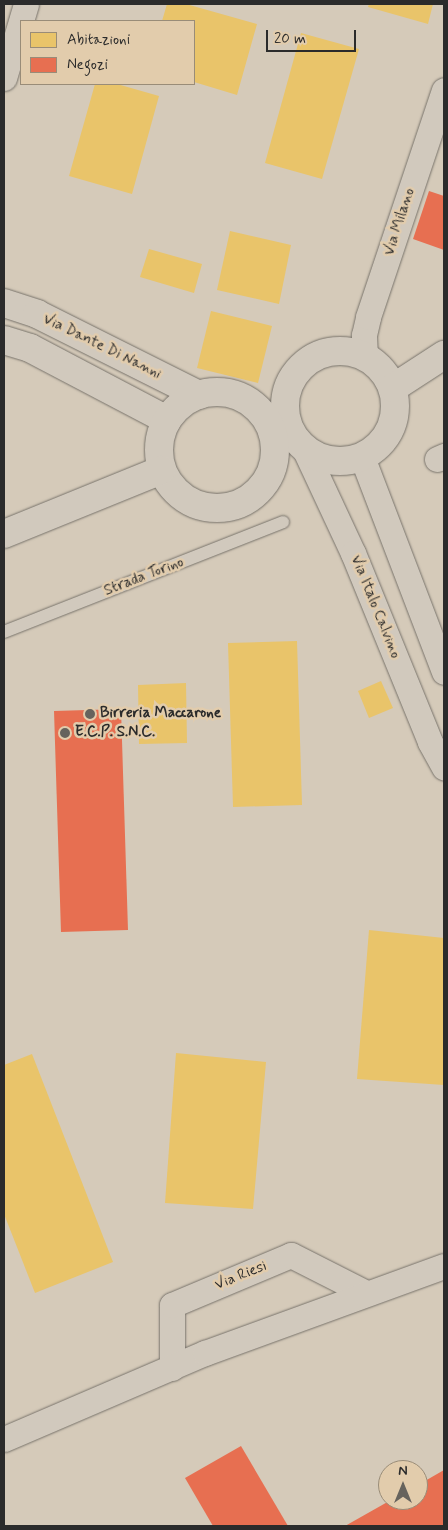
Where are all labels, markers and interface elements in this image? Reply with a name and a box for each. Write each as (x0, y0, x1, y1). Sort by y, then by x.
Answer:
legend (20, 20, 195, 85)
scale bar (268, 20, 358, 52)
text: 20 m (274, 29, 306, 49)
text: Abitazioni (67, 30, 130, 50)
text: Negozi (67, 55, 108, 75)
street label: Via Milano (381, 186, 419, 258)
street label: Via Dante Di Nanni (41, 311, 163, 383)
street label: Strada Torino (100, 553, 188, 601)
street label: Via Italo Calvino (347, 554, 403, 660)
place label: Birreria Maccarone (100, 705, 221, 723)
marker: Birreria Maccarone (84, 708, 96, 720)
place label: E.C.P. S.N.C. (75, 724, 155, 742)
marker: E.C.P. S.N.C. (59, 727, 71, 739)
street label: Via Riesi (213, 1258, 269, 1294)
north arrow (378, 1460, 428, 1510)
text: N (398, 1462, 408, 1480)

